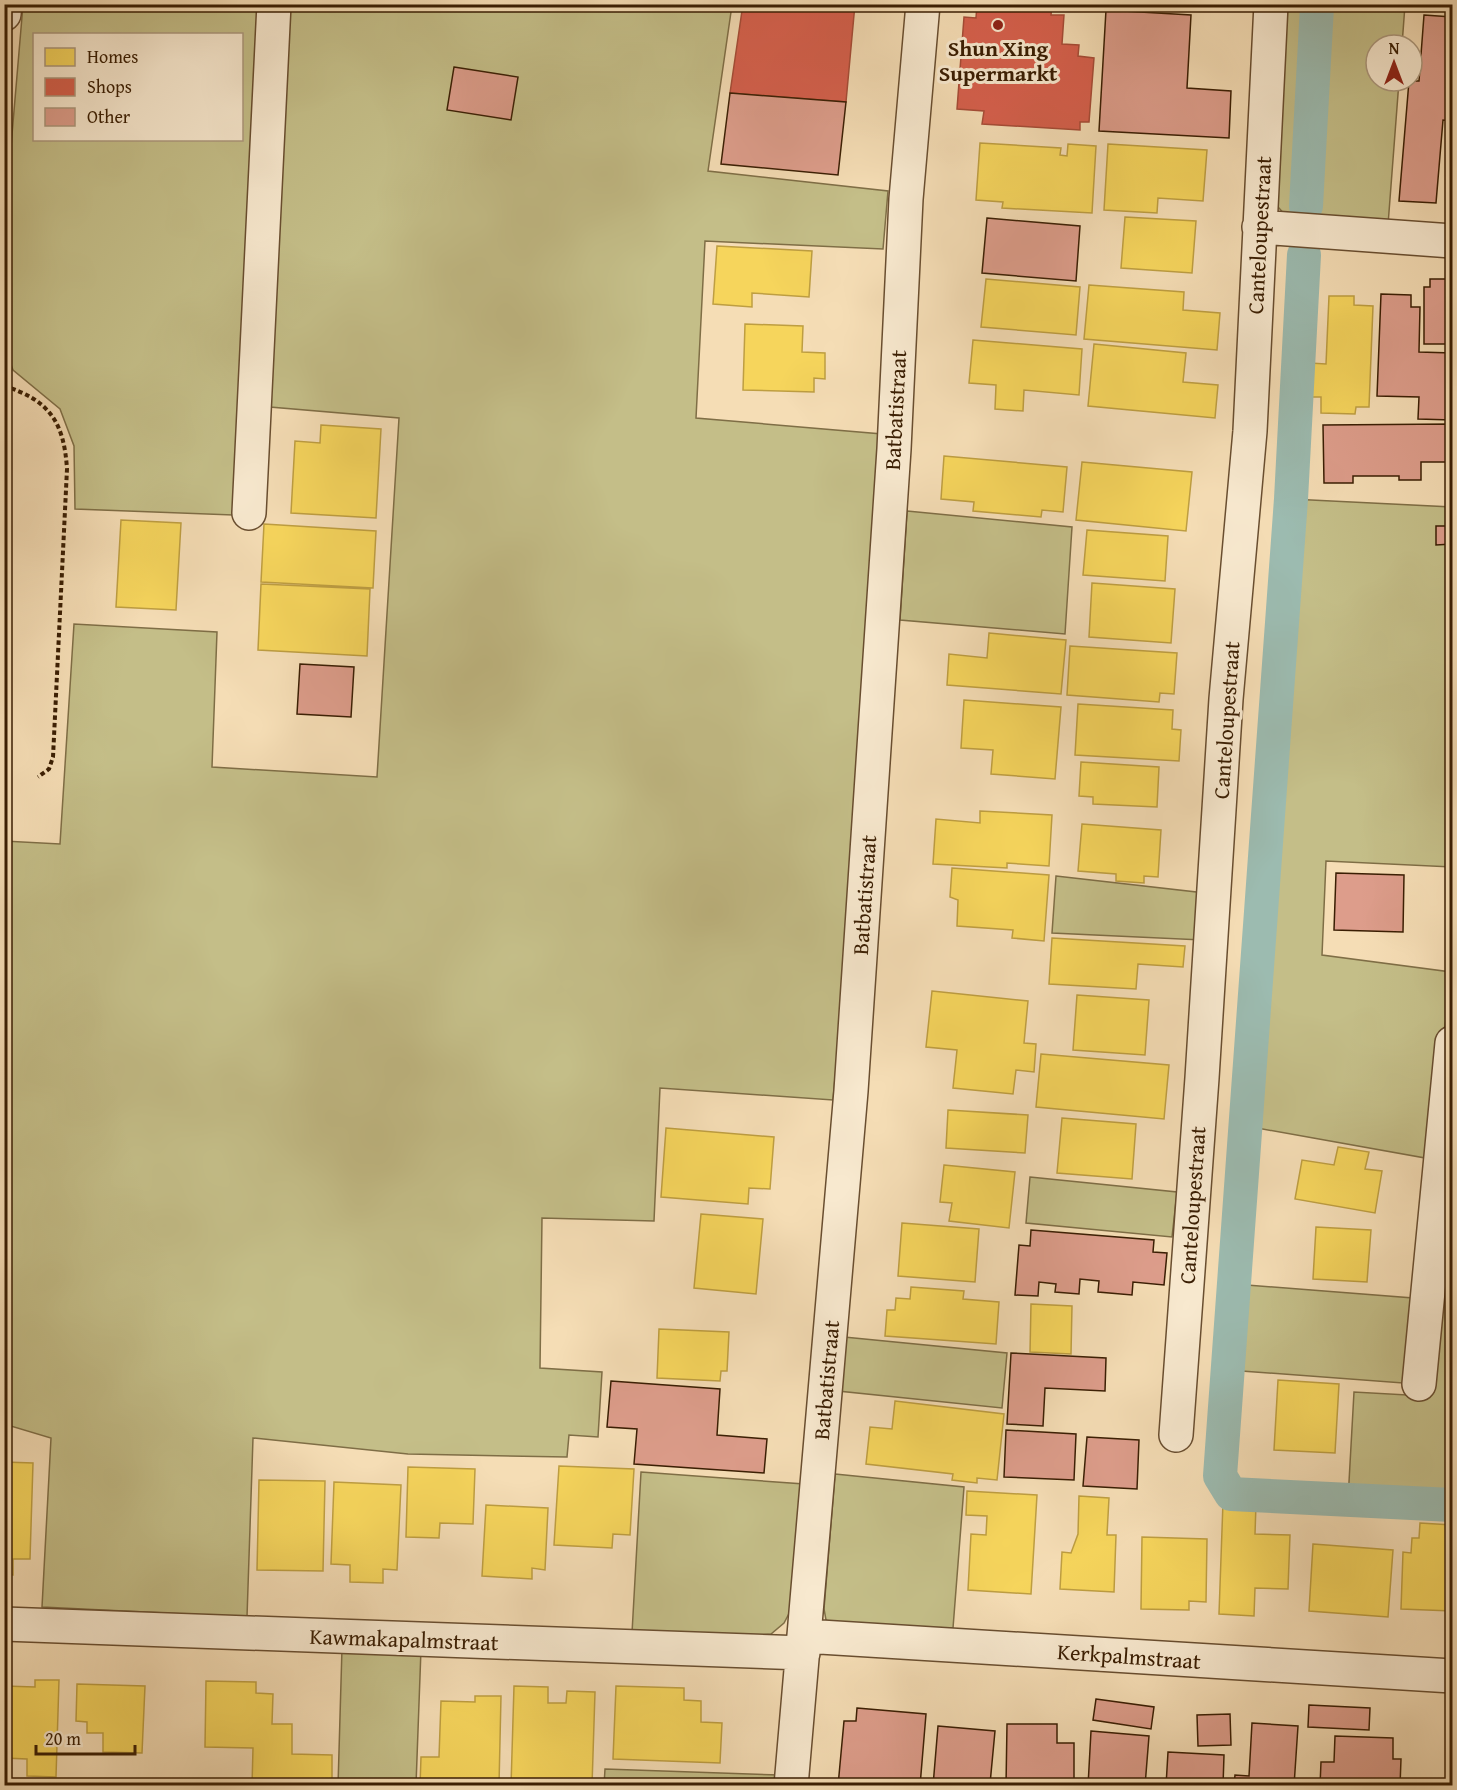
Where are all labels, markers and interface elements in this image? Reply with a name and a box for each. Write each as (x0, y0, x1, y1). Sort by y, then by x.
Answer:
marker: Shun Xing Supermarkt (991, 18, 1005, 32)
place label: Shun Xing Supermarkt (939, 32, 1058, 89)
legend (33, 33, 243, 141)
north arrow (1364, 33, 1424, 93)
text: N (1389, 36, 1400, 60)
text: Homes (87, 43, 138, 70)
text: Shops (87, 73, 132, 100)
text: Other (87, 103, 131, 130)
street label: Canteloupestraat (1239, 155, 1279, 315)
street label: Batbatistraat (876, 349, 914, 471)
street label: Canteloupestraat (1205, 640, 1247, 800)
street label: Batbatistraat (844, 834, 884, 956)
street label: Canteloupestraat (1171, 1125, 1213, 1285)
street label: Batbatistraat (805, 1318, 847, 1441)
street label: Kawmakapalmstraat (309, 1620, 499, 1658)
street label: Kerkpalmstraat (1056, 1635, 1202, 1677)
scale bar (36, 1718, 135, 1756)
text: 20 m (45, 1725, 81, 1752)

